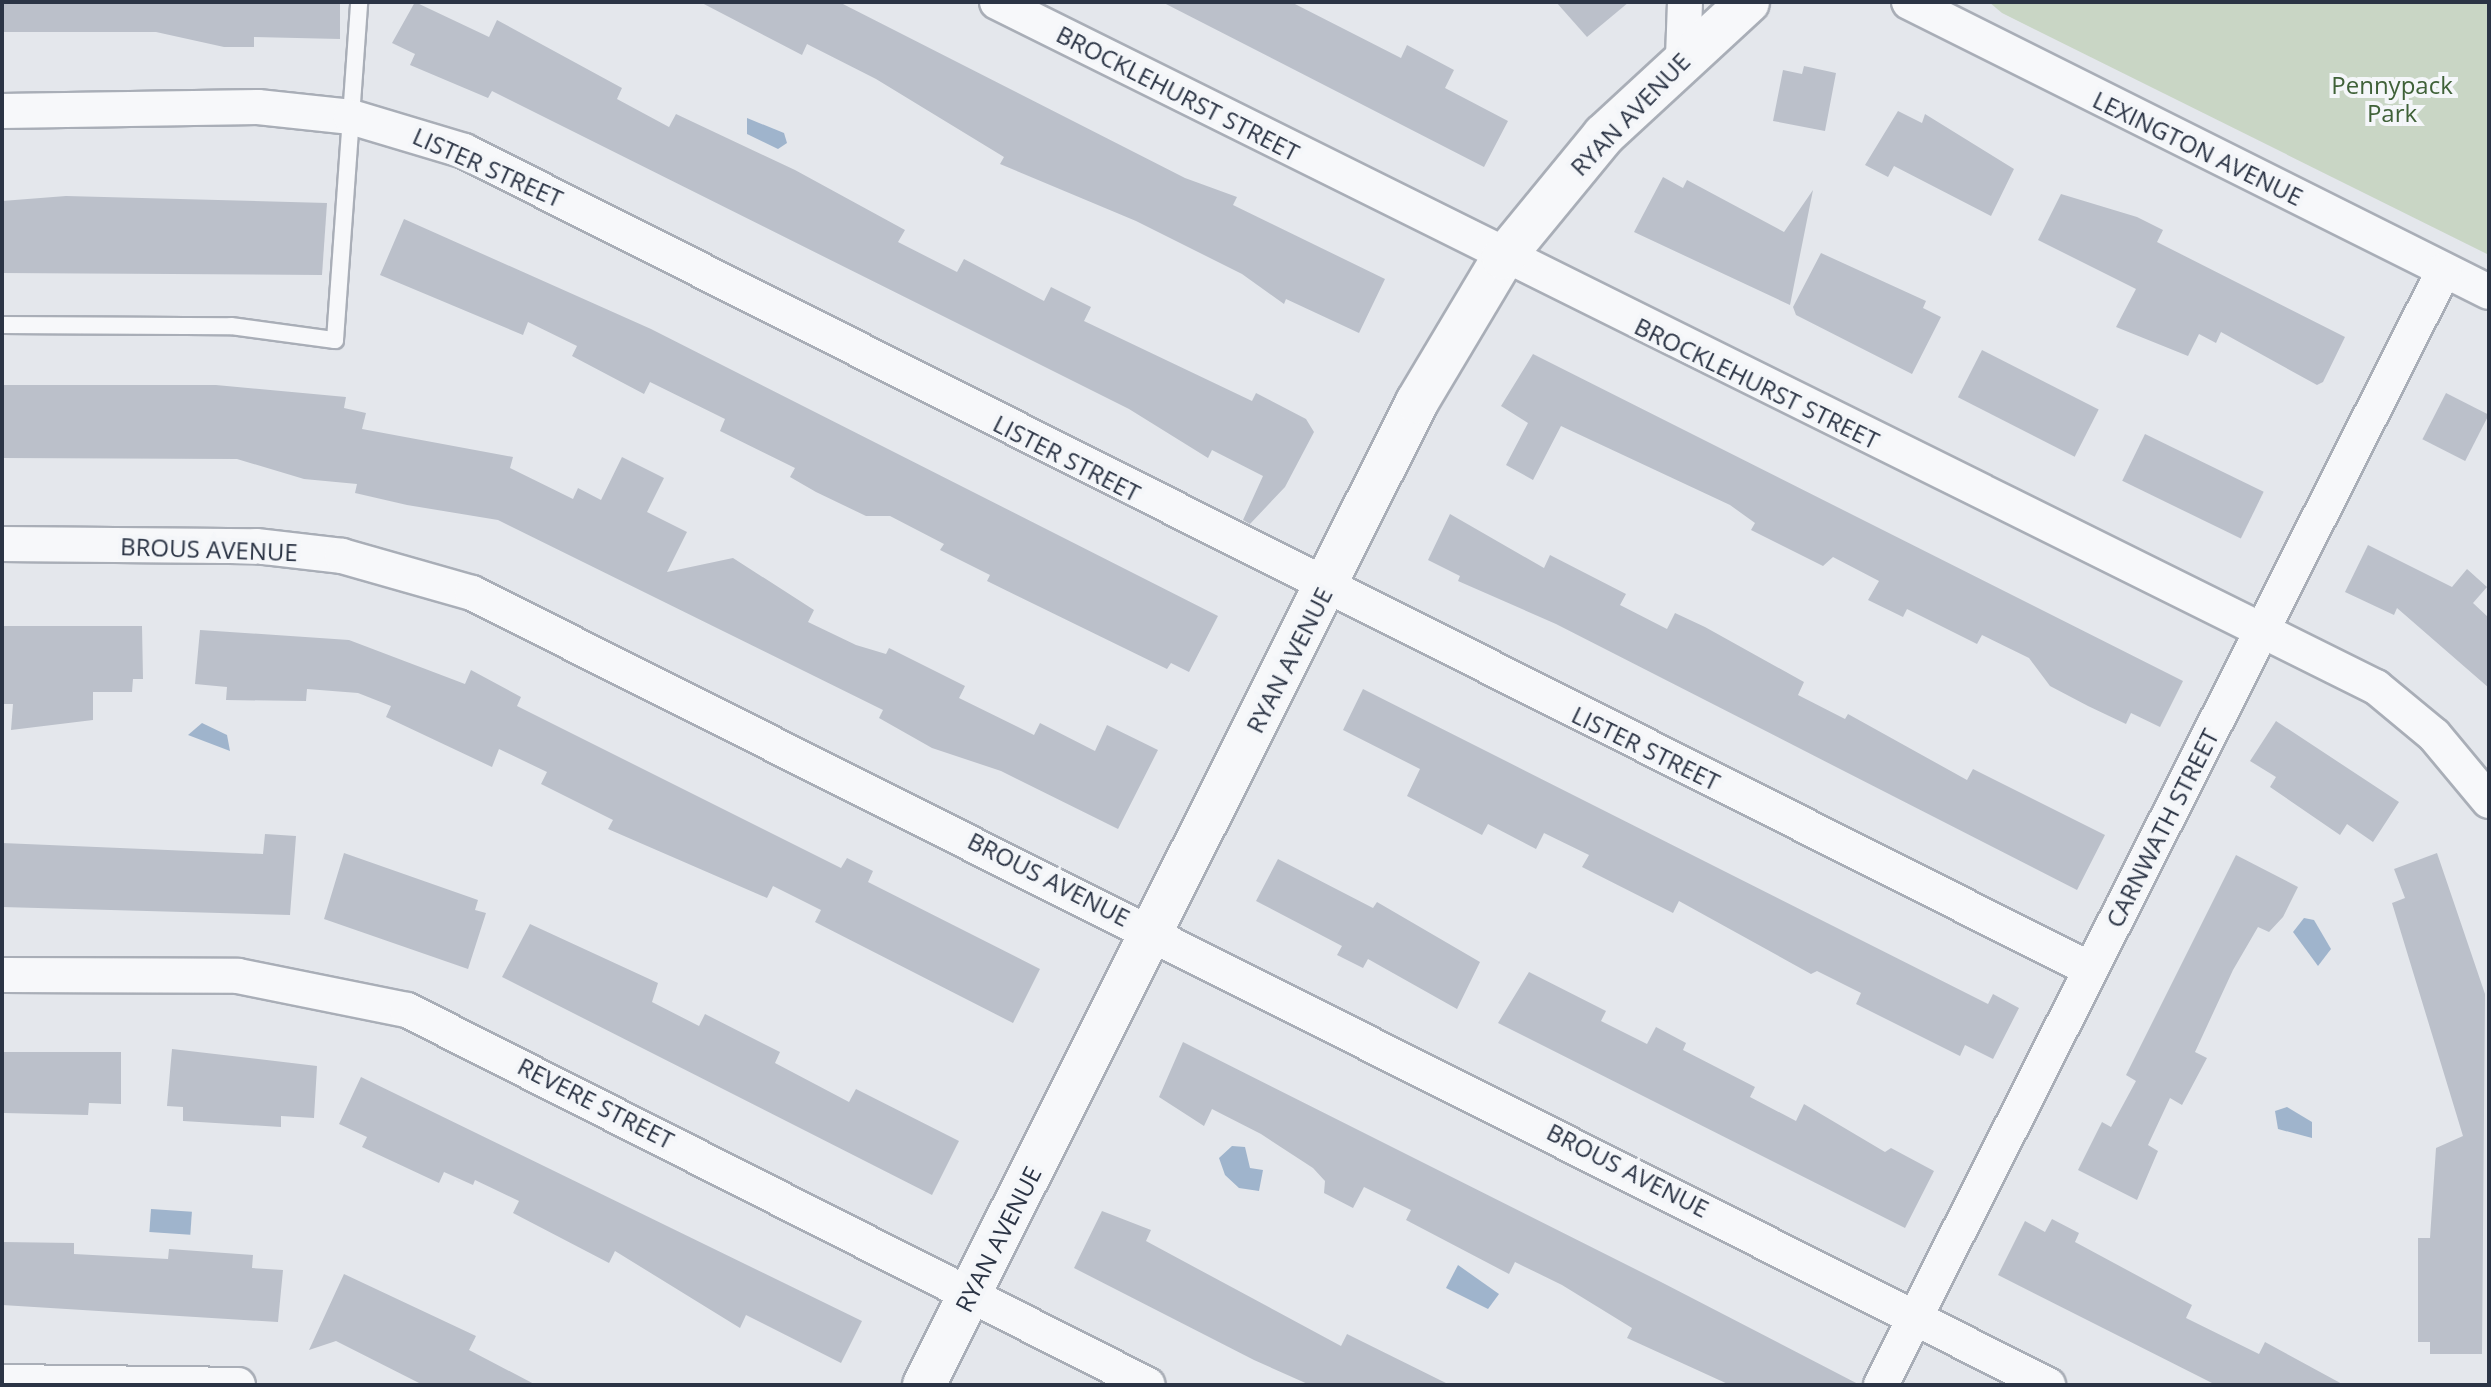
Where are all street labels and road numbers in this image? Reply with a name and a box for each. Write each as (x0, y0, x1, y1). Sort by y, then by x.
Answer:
street label: BROCKLEHURST STREET (1052, 19, 1304, 167)
street label: RYAN AVENUE (1564, 47, 1696, 181)
street label: LEXINGTON AVENUE (2088, 85, 2308, 211)
street label: LISTER STREET (409, 121, 567, 213)
street label: BROCKLEHURST STREET (1630, 311, 1884, 455)
street label: LISTER STREET (989, 409, 1145, 507)
street label: BROUS AVENUE (120, 532, 298, 566)
street label: RYAN AVENUE (1240, 582, 1338, 738)
street label: LISTER STREET (1567, 700, 1725, 796)
street label: CARNWATH STREET (2100, 724, 2224, 932)
street label: BROUS AVENUE (963, 826, 1135, 932)
street label: REVERE STREET (513, 1051, 679, 1155)
street label: BROUS AVENUE (1542, 1117, 1714, 1223)
street label: RYAN AVENUE (949, 1161, 1047, 1317)

